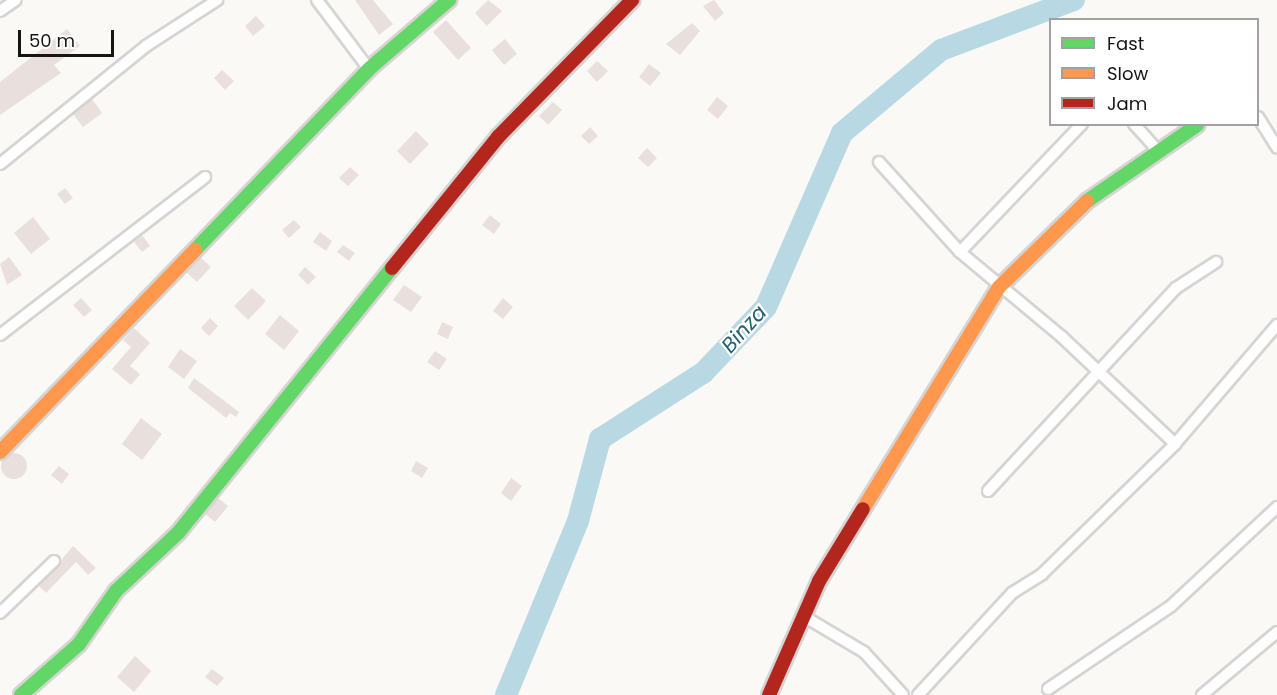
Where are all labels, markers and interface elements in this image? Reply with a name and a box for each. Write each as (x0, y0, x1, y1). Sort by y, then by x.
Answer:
scale bar (21, 18, 117, 56)
legend (1049, 18, 1259, 126)
text: 50 m (29, 28, 75, 53)
text: Fast (1107, 31, 1144, 56)
text: Slow (1107, 61, 1148, 86)
text: Jam (1107, 91, 1147, 116)
water label: Binza (716, 300, 772, 358)

